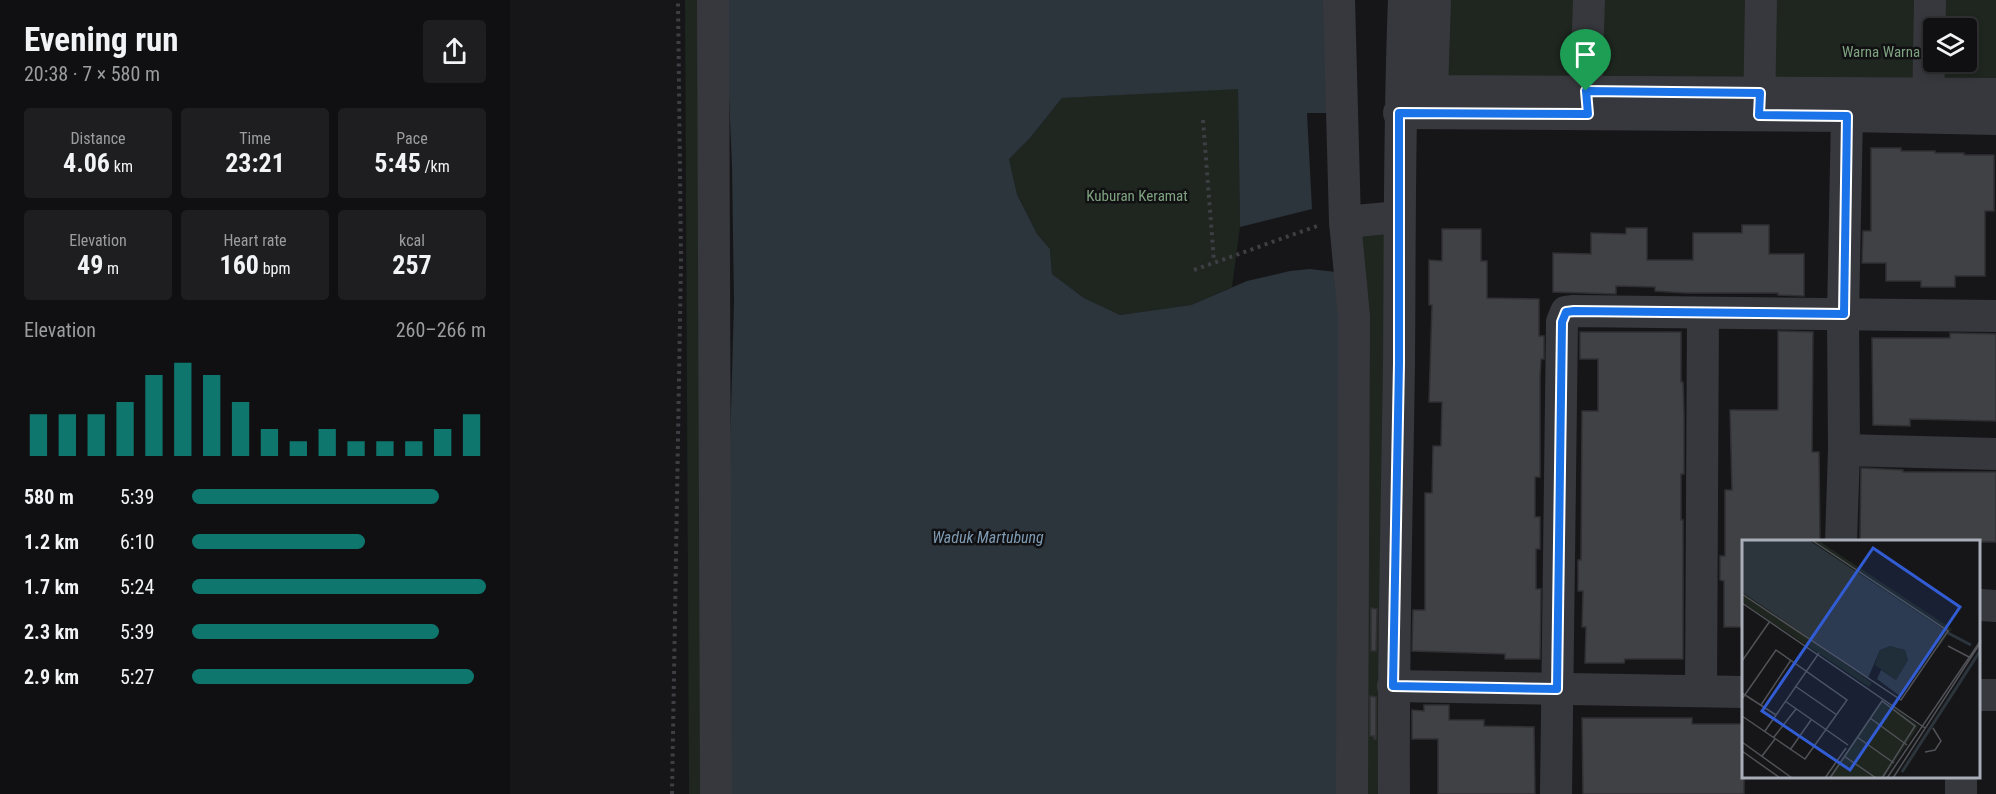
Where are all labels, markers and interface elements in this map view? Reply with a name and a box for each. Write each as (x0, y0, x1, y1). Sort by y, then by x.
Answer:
map controls (1923, 18, 1977, 72)
button: layers (1923, 18, 1977, 72)
text: Evening run (24, 20, 179, 59)
button: share (423, 20, 486, 83)
pin (1560, 29, 1611, 91)
icon: arrive (1569, 38, 1602, 71)
park label: Warna Warna (1842, 43, 1920, 61)
text: 20:38 · 7 × 580 m (24, 62, 160, 86)
text: Distance (70, 129, 126, 148)
text: Time (239, 129, 271, 148)
text: Pace (396, 129, 428, 148)
text: 4.06 (63, 148, 110, 178)
text: 23:21 (225, 148, 285, 178)
text: 5:45 (374, 148, 421, 178)
text: km (110, 157, 133, 176)
text: /km (421, 157, 450, 176)
park label: Kuburan Keramat (1086, 187, 1188, 205)
text: Elevation (69, 231, 127, 250)
text: Heart rate (223, 231, 287, 250)
text: kcal (399, 231, 425, 250)
text: 49 (77, 250, 103, 280)
text: 160 (220, 250, 259, 280)
text: 257 (392, 250, 432, 280)
text: m (103, 259, 119, 278)
text: bpm (259, 259, 290, 278)
text: Elevation (24, 318, 96, 342)
text: 260–266 m (396, 318, 486, 342)
text: 580 m (24, 485, 74, 509)
text: 5:39 (120, 485, 154, 509)
water label: Waduk Martubung (932, 528, 1044, 547)
text: 1.2 km (24, 530, 79, 554)
text: 6:10 (120, 530, 154, 554)
inset map (1742, 540, 1981, 779)
text: 1.7 km (24, 575, 79, 599)
text: 5:24 (120, 575, 154, 599)
text: 2.3 km (24, 620, 79, 644)
text: 5:39 (120, 620, 154, 644)
text: 2.9 km (24, 665, 79, 689)
text: 5:27 (120, 665, 154, 689)

